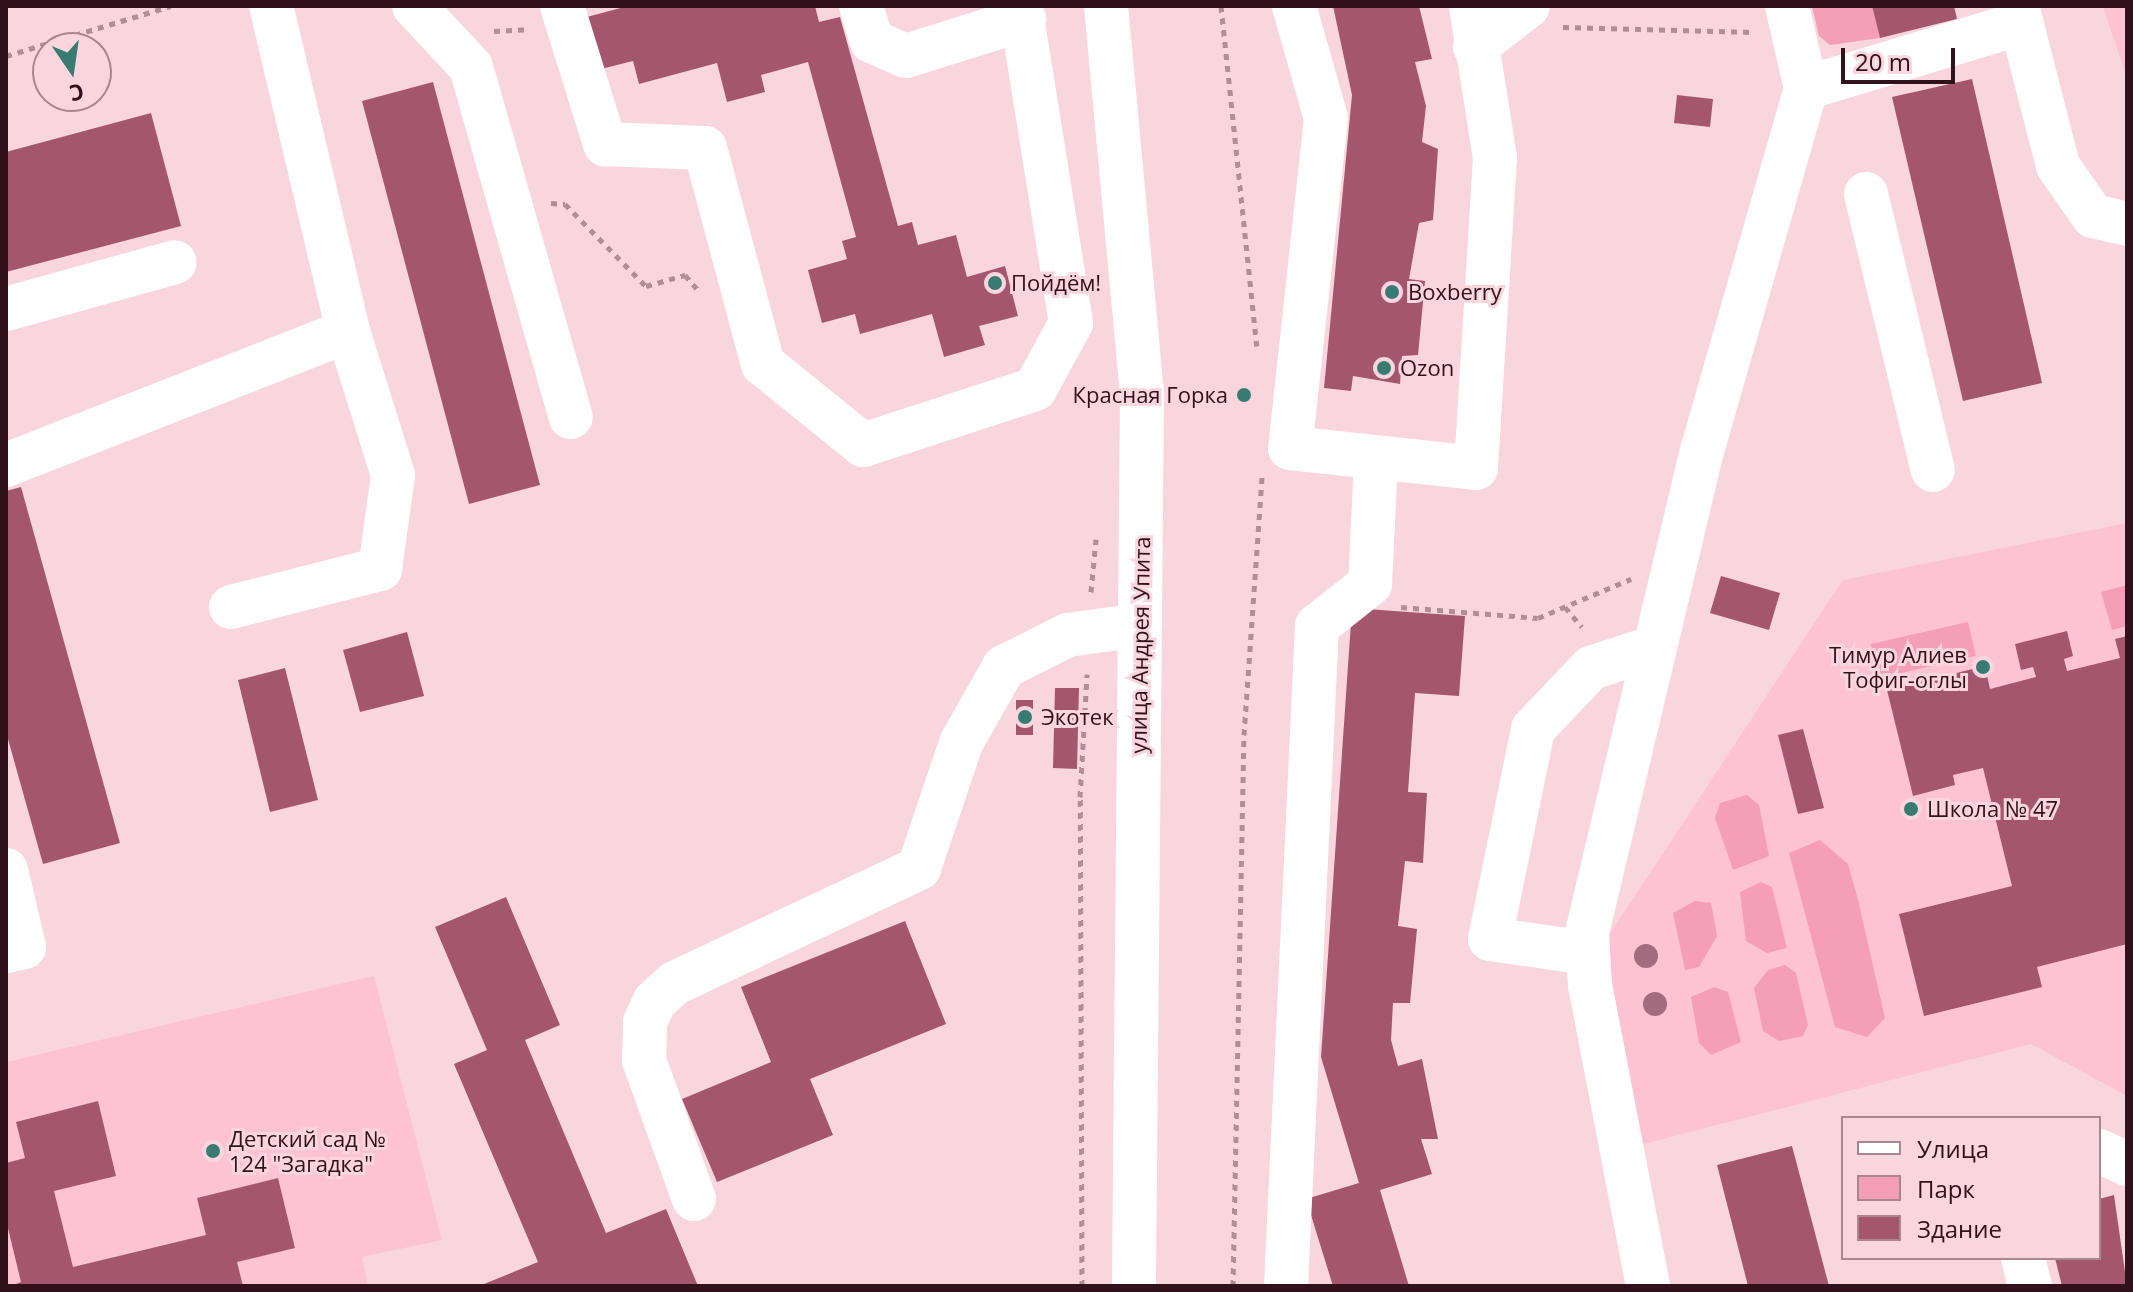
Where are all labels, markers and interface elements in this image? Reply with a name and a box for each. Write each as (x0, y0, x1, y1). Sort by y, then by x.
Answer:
north arrow (32, 32, 112, 112)
scale bar (1845, 32, 1959, 82)
text: 20 m (1855, 45, 1911, 78)
text: С (67, 77, 87, 110)
place label: Пойдём! (1011, 270, 1101, 296)
marker: Пойдём! (986, 274, 1004, 292)
place label: Boxberry (1408, 279, 1502, 305)
marker: Boxberry (1383, 283, 1401, 301)
place label: Ozon (1400, 355, 1454, 381)
marker: Ozon (1375, 359, 1393, 377)
place label: Красная Горка (1073, 382, 1228, 408)
marker: Красная Горка (1235, 386, 1253, 404)
street label: улица Андрея Упита (1125, 536, 1155, 754)
place label: Тимур Алиев Тофиг-оглы (1829, 641, 1967, 692)
marker: Тимур Алиев Тофиг-оглы (1974, 658, 1992, 676)
place label: Экотек (1041, 704, 1114, 730)
marker: Экотек (1016, 708, 1034, 726)
place label: Школа № 47 (1927, 796, 2058, 822)
marker: Школа № 47 (1902, 800, 1920, 818)
legend (1841, 1116, 2101, 1260)
place label: Детский сад № 124 "Загадка" (229, 1125, 386, 1176)
text: Улица (1917, 1132, 1989, 1165)
marker: Детский сад № 124 "Загадка" (204, 1142, 222, 1160)
text: Парк (1917, 1172, 1975, 1205)
text: Здание (1917, 1212, 2002, 1245)

